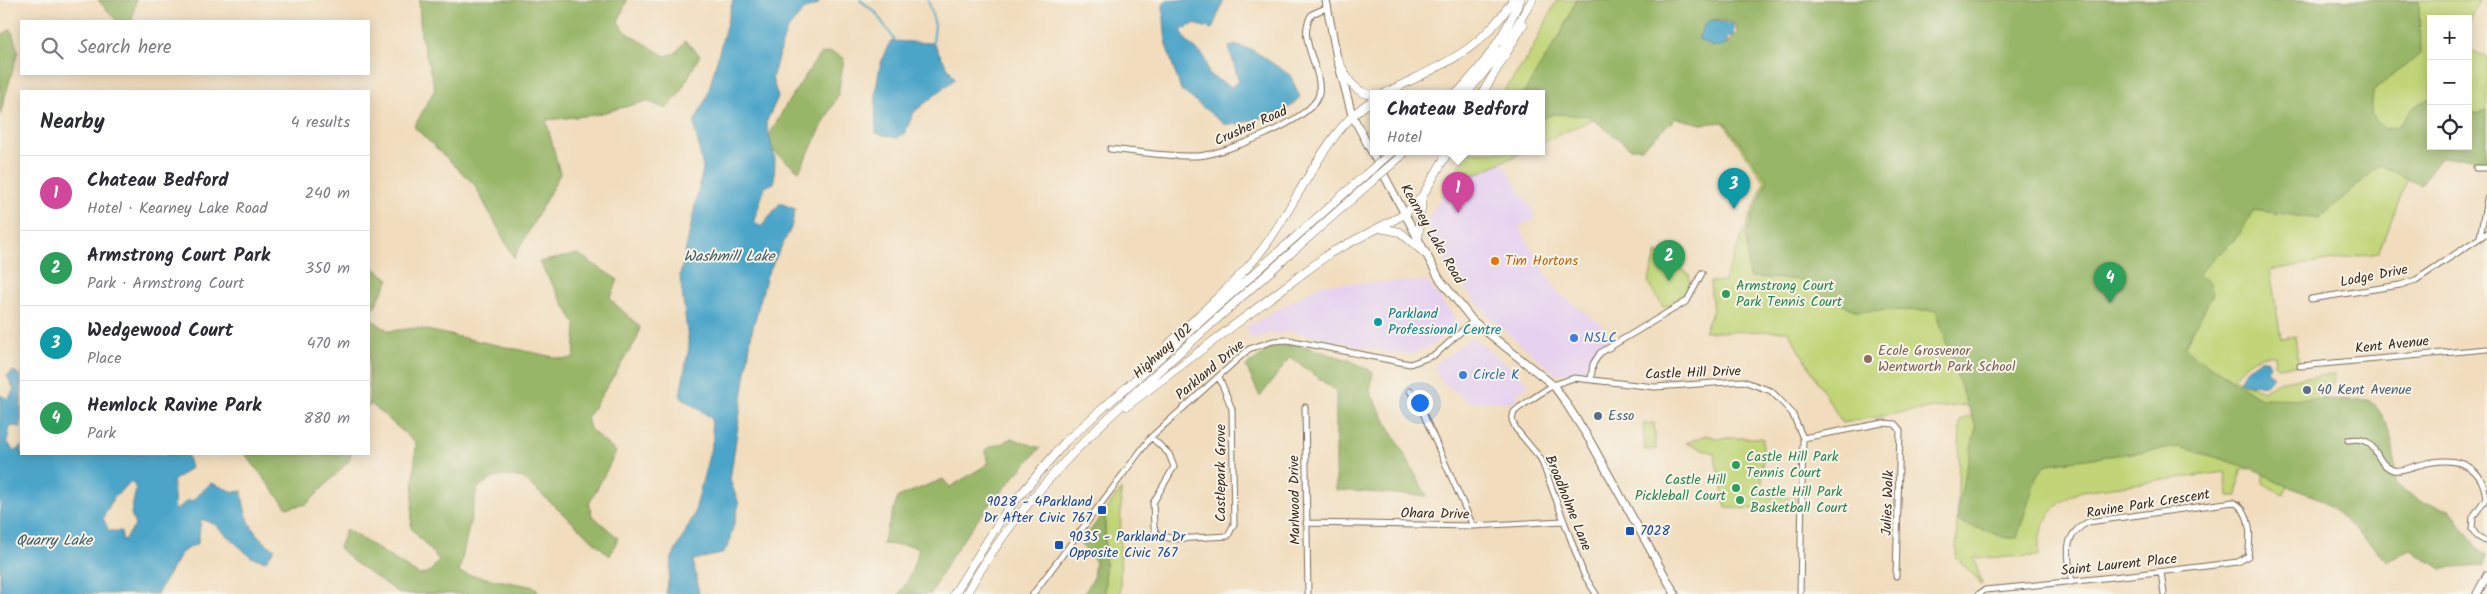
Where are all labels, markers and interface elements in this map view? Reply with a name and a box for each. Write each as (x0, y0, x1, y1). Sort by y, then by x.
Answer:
map controls (2427, 15, 2472, 150)
button: + (2427, 15, 2472, 60)
search box (20, 20, 370, 75)
text: Search here (78, 33, 172, 63)
icon: search (38, 34, 66, 62)
button: − (2427, 60, 2472, 105)
popup (1370, 90, 1545, 155)
text: Chateau Bedford (1387, 95, 1528, 125)
street label: Crusher Road (1211, 100, 1292, 152)
button: locate (2427, 105, 2472, 150)
text: Nearby (40, 106, 105, 139)
text: 4 results (291, 110, 350, 135)
text: Hotel (1387, 125, 1422, 150)
text: Chateau Bedford (87, 166, 229, 196)
pin: 3 (1718, 168, 1750, 209)
pin: 1 (1442, 172, 1474, 213)
street label: Kearney Lake Road (1394, 180, 1470, 289)
text: 1 (54, 181, 58, 206)
text: 240 m (305, 181, 350, 206)
text: Hotel · Kearney Lake Road (87, 196, 267, 221)
pin: 2 (1653, 240, 1685, 281)
text: Armstrong Court Park (87, 241, 270, 271)
water label: Washmill Lake (683, 245, 776, 269)
place label: Tim Hortons (1505, 250, 1578, 272)
marker: Tim Hortons (1489, 255, 1501, 267)
text: 2 (51, 256, 61, 281)
text: 350 m (305, 256, 350, 281)
street label: Lodge Drive (2338, 259, 2411, 293)
pin: 4 (2094, 262, 2126, 303)
text: Park · Armstrong Court (87, 271, 245, 296)
place label: Armstrong Court Park Tennis Court (1736, 275, 1843, 313)
marker: Armstrong Court Park Tennis Court (1720, 288, 1732, 300)
place label: Parkland Professional Centre (1388, 303, 1502, 341)
text: Wedgewood Court (87, 316, 233, 346)
marker: Parkland Professional Centre (1372, 316, 1384, 328)
street label: Highway 102 (1128, 318, 1198, 384)
place label: NSLC (1584, 327, 1617, 349)
street label: Kent Avenue (2354, 330, 2431, 360)
text: 3 (52, 331, 60, 356)
text: 470 m (307, 331, 350, 356)
marker: NSLC (1568, 332, 1580, 344)
street label: Parkland Drive (1171, 334, 1250, 406)
place label: Ecole Grosvenor Wentworth Park School (1878, 340, 2016, 378)
text: Place (87, 346, 121, 371)
marker: Ecole Grosvenor Wentworth Park School (1862, 353, 1874, 365)
street label: Castle Hill Drive (1645, 360, 1742, 386)
place label: Circle K (1473, 364, 1520, 386)
marker: Circle K (1457, 369, 1469, 381)
place label: 40 Kent Avenue (2317, 379, 2412, 401)
marker: 40 Kent Avenue (2301, 384, 2313, 396)
your location (1407, 390, 1433, 416)
text: Hemlock Ravine Park (87, 391, 261, 421)
place label: Esso (1608, 405, 1634, 427)
text: 4 (52, 406, 60, 431)
text: 880 m (304, 406, 350, 431)
marker: Esso (1592, 410, 1604, 422)
text: Park (87, 421, 116, 446)
street label: Castlepark Grove (1210, 423, 1232, 522)
place label: Castle Hill Park Tennis Court (1746, 446, 1839, 484)
street label: Broadholme Lane (1539, 452, 1598, 555)
street label: Marlwood Drive (1283, 454, 1307, 545)
marker: Castle Hill Park Tennis Court (1730, 459, 1742, 471)
place label: Castle Hill Pickleball Court (1635, 469, 1727, 507)
street label: Julies Walk (1876, 469, 1900, 536)
place label: Castle Hill Park Basketball Court (1750, 481, 1848, 519)
marker: Castle Hill Pickleball Court (1730, 482, 1742, 494)
street label: Ravine Park Crescent (2085, 483, 2212, 525)
place label: 9028 - 4Parkland Dr After Civic 767 (983, 491, 1093, 529)
marker: Castle Hill Park Basketball Court (1734, 494, 1746, 506)
street label: Ohara Drive (1400, 502, 1470, 526)
marker: 9028 - 4Parkland Dr After Civic 767 (1096, 504, 1108, 516)
place label: 7028 (1640, 520, 1671, 542)
marker: 7028 (1624, 525, 1636, 537)
place label: 9035 - Parkland Dr Opposite Civic 767 (1069, 526, 1186, 564)
water label: Quarry Lake (16, 529, 93, 553)
marker: 9035 - Parkland Dr Opposite Civic 767 (1053, 539, 1065, 551)
street label: Saint Laurent Place (2060, 548, 2179, 582)

